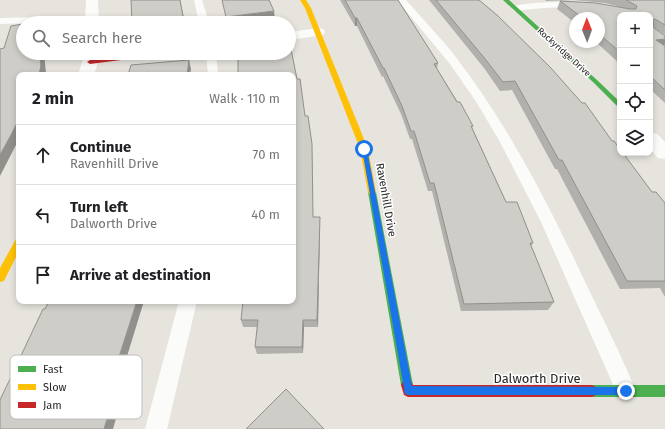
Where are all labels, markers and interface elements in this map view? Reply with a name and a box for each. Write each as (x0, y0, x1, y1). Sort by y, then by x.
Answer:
north arrow (569, 12, 605, 48)
map controls (617, 12, 653, 156)
button: + (617, 12, 653, 48)
search box (16, 16, 296, 60)
street label: Rockyridge Drive (535, 25, 593, 79)
icon: search (30, 27, 52, 49)
text: Search here (62, 29, 142, 47)
button: − (617, 48, 653, 84)
button: locate (617, 84, 653, 120)
text: 2 min (32, 88, 74, 109)
text: Walk · 110 m (209, 91, 280, 106)
button: layers (617, 120, 653, 156)
text: Continue (70, 138, 131, 156)
route start (355, 140, 373, 158)
icon: ahead (32, 144, 54, 166)
text: 70 m (253, 147, 280, 162)
text: Ravenhill Drive (70, 156, 159, 171)
street label: Ravenhill Drive (373, 162, 399, 238)
text: Turn left (70, 198, 128, 216)
icon: left (32, 204, 54, 226)
text: 40 m (251, 207, 280, 222)
text: Dalworth Drive (70, 216, 157, 231)
icon: arrive (32, 264, 54, 286)
text: Arrive at destination (70, 266, 211, 284)
legend (10, 355, 142, 419)
text: Fast (43, 363, 63, 376)
street label: Dalworth Drive (493, 371, 581, 386)
text: Slow (43, 381, 67, 394)
route end (617, 382, 635, 400)
text: Jam (43, 399, 62, 412)

